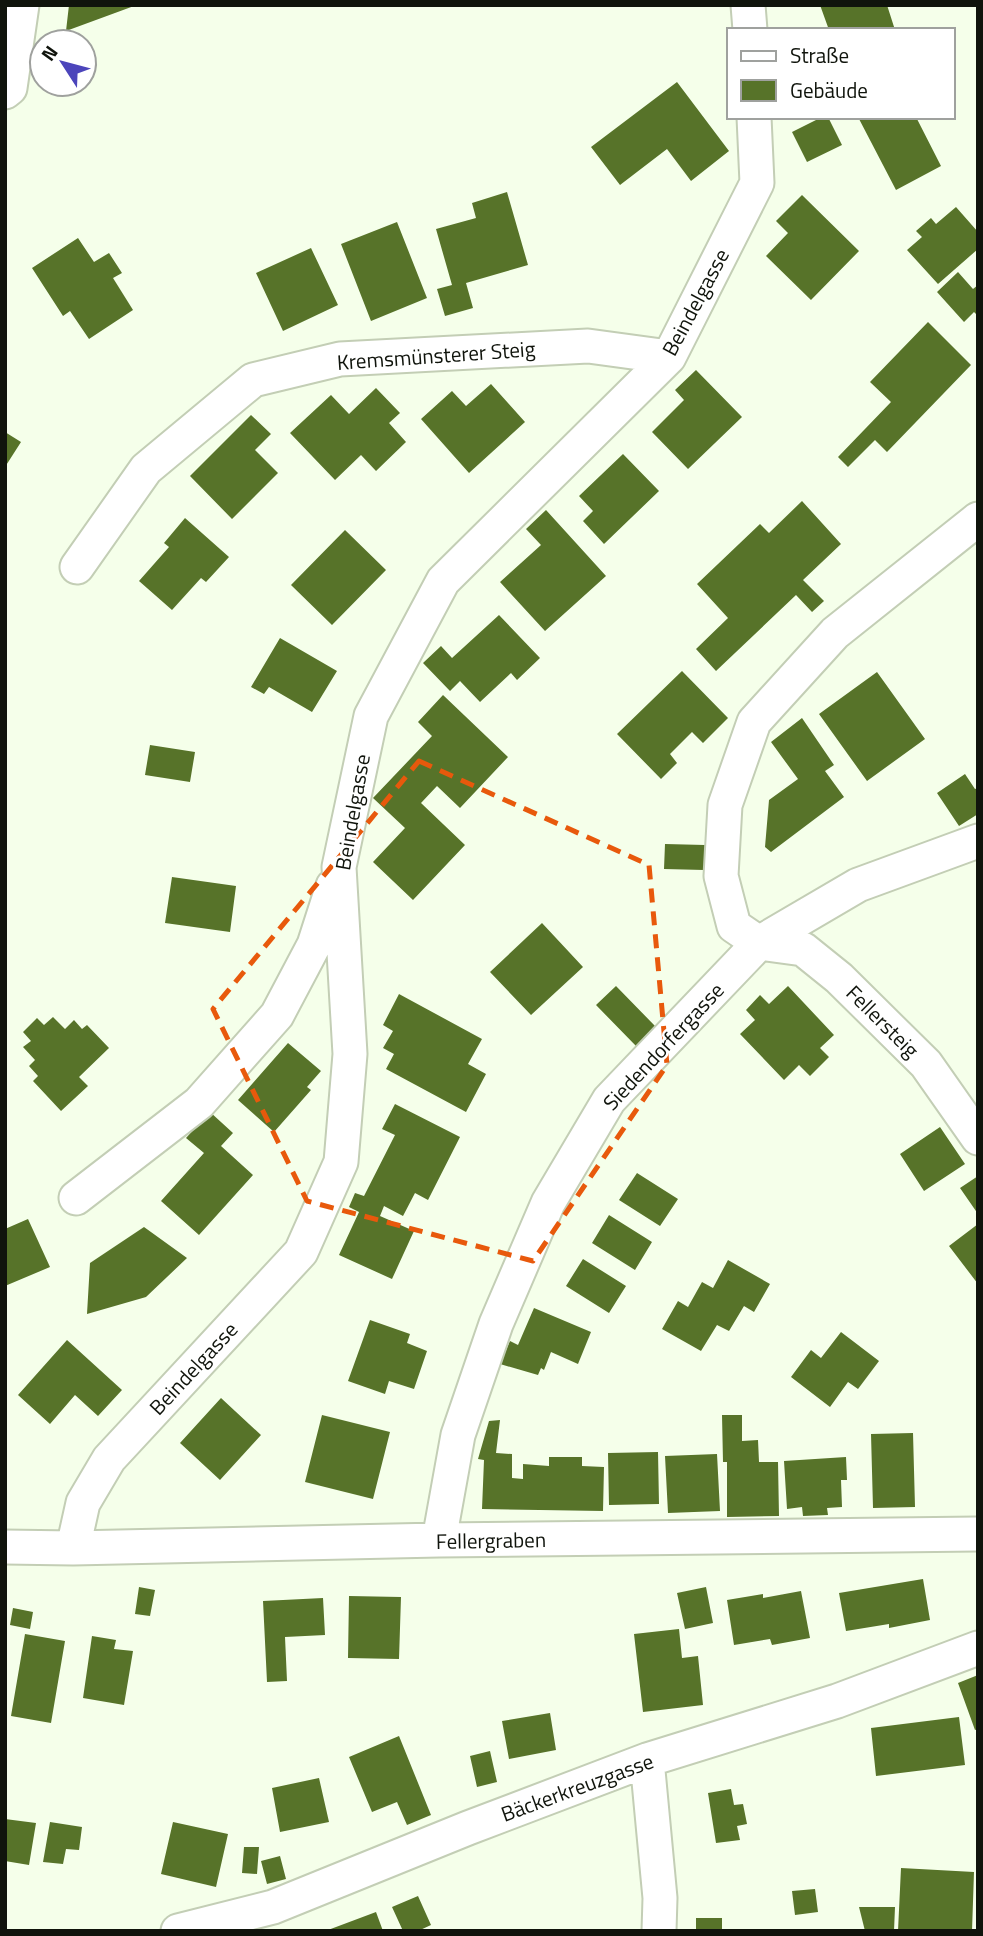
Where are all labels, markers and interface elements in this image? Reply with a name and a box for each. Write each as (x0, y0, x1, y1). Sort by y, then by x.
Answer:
north arrow (28, 28, 98, 98)
legend (727, 28, 955, 119)
text: N (33, 39, 64, 67)
text: Straße (790, 39, 849, 71)
text: Gebäude (790, 74, 868, 106)
street label: Beindelgasse (653, 243, 737, 361)
street label: Kremsmünsterer Steig (336, 332, 536, 378)
street label: Beindelgasse (326, 751, 378, 873)
street label: Siedendorfergasse (595, 975, 731, 1117)
street label: Fellersteig (839, 977, 927, 1065)
street label: Beindelgasse (141, 1314, 245, 1422)
street label: Fellergraben (436, 1523, 546, 1557)
street label: Bäckerkreuzgasse (496, 1745, 658, 1829)

